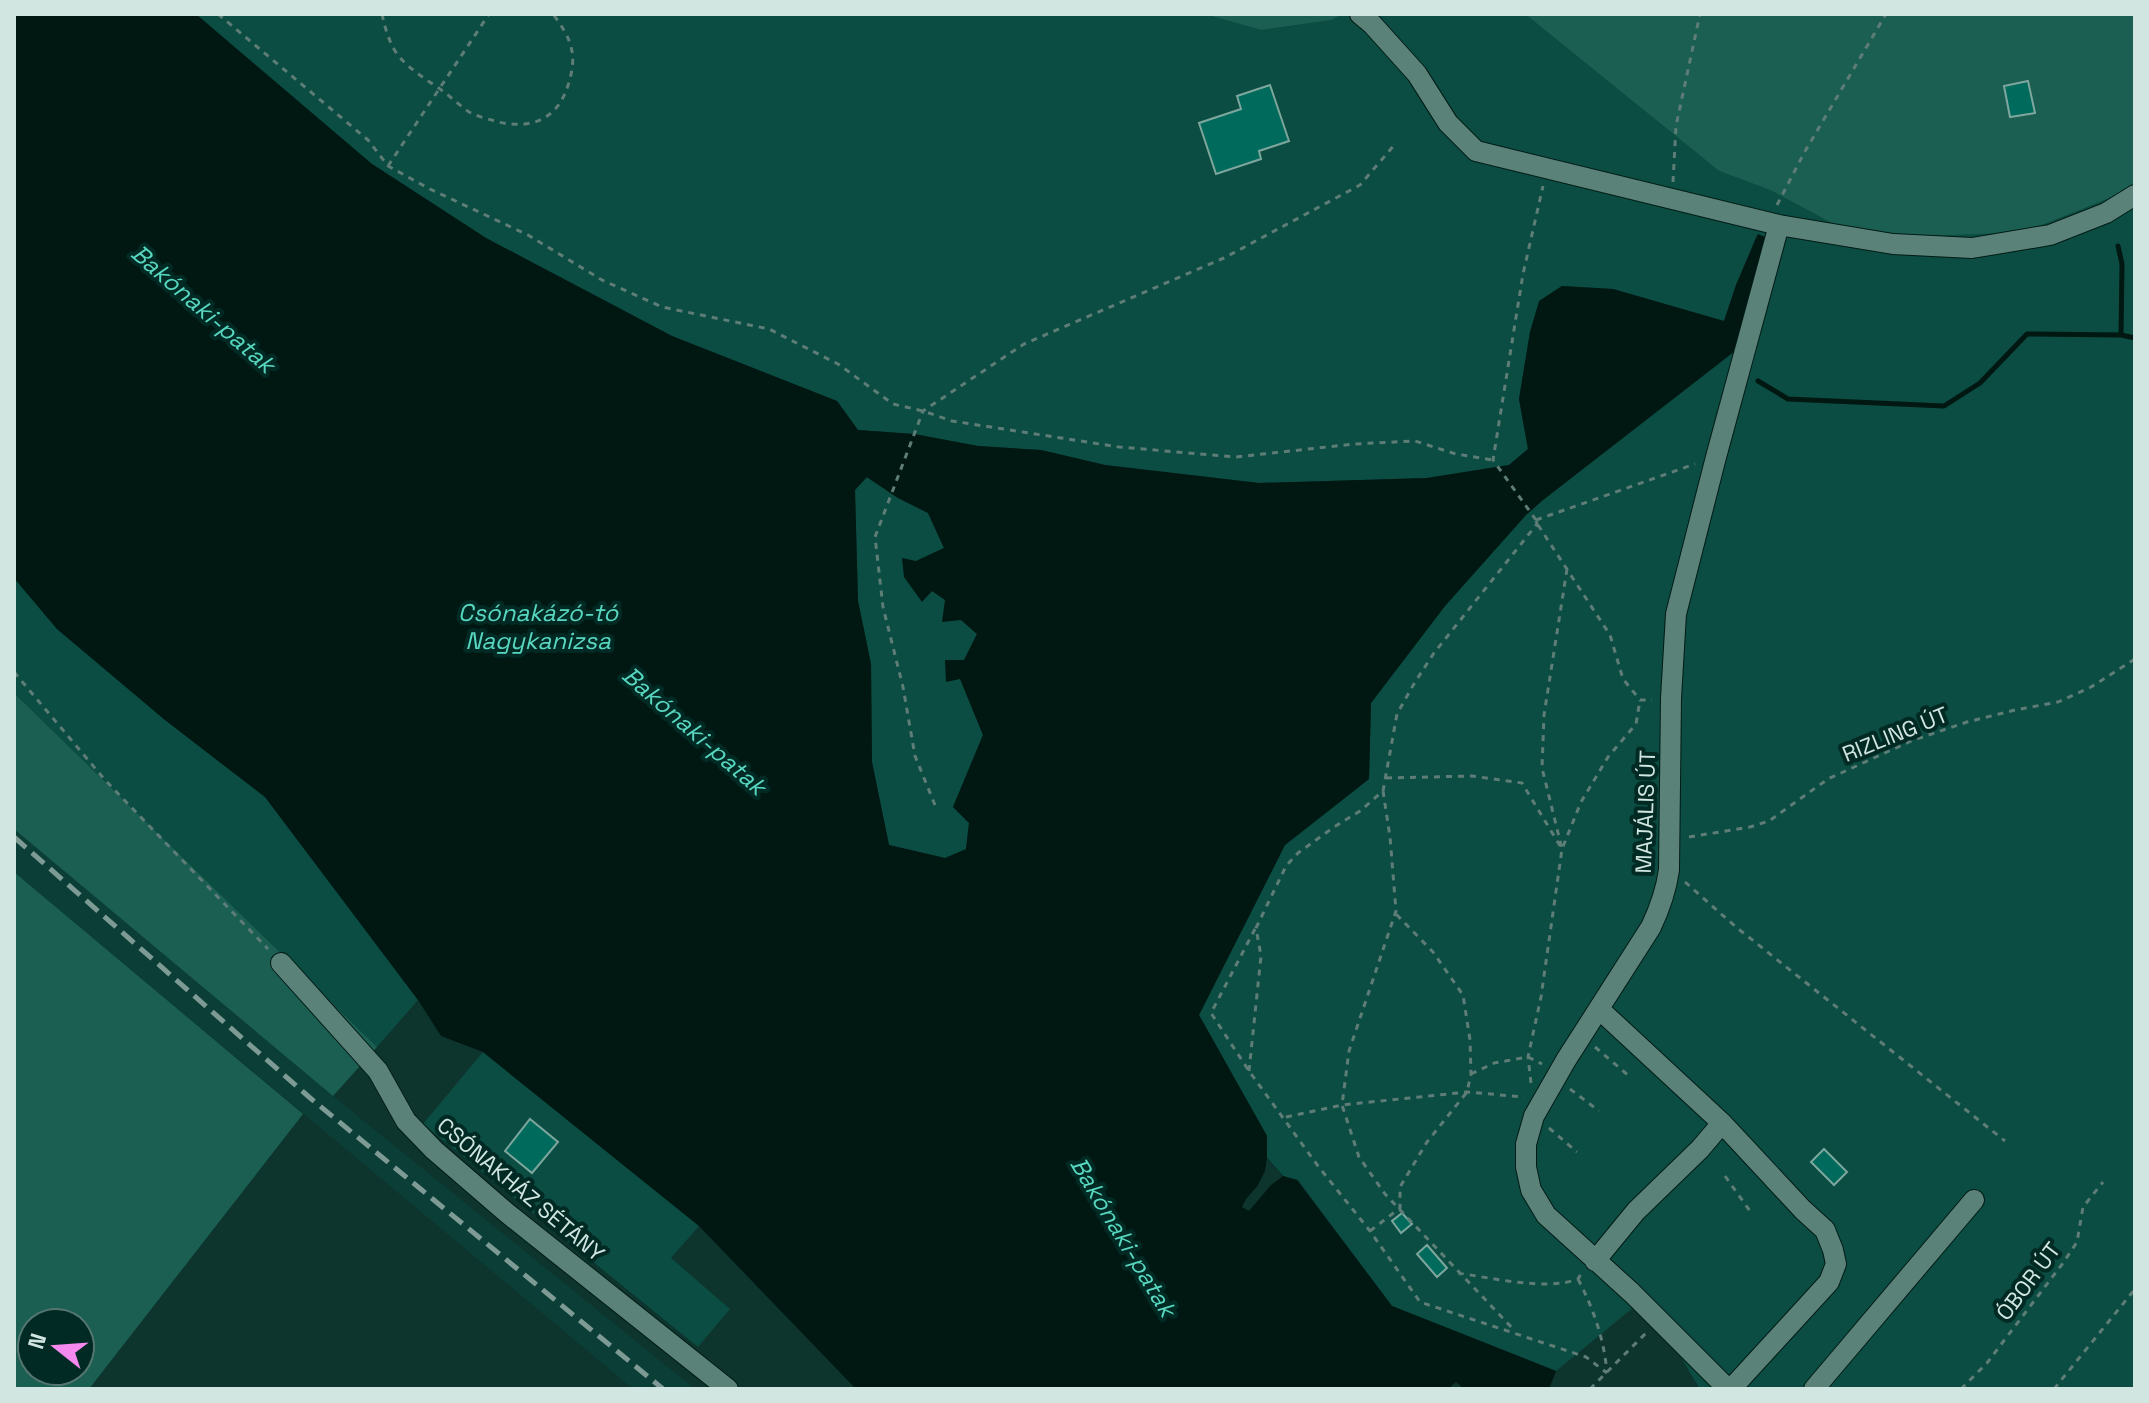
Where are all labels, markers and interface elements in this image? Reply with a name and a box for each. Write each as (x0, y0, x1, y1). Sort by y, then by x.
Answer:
water label: Bakónaki-patak (125, 237, 284, 382)
water label: Csónakázó-tó Nagykanizsa (458, 597, 619, 656)
water label: Bakónaki-patak (616, 659, 775, 804)
street label: RIZLING ÚT (1838, 700, 1952, 768)
street label: MAJÁLIS ÚT (1629, 750, 1661, 874)
street label: CSÓNAKHÁZ SÉTÁNY (432, 1111, 611, 1268)
water label: Bakónaki-patak (1063, 1151, 1185, 1325)
street label: ÓBOR ÚT (1990, 1236, 2066, 1326)
north arrow (16, 1307, 96, 1387)
text: N (21, 1330, 52, 1352)

